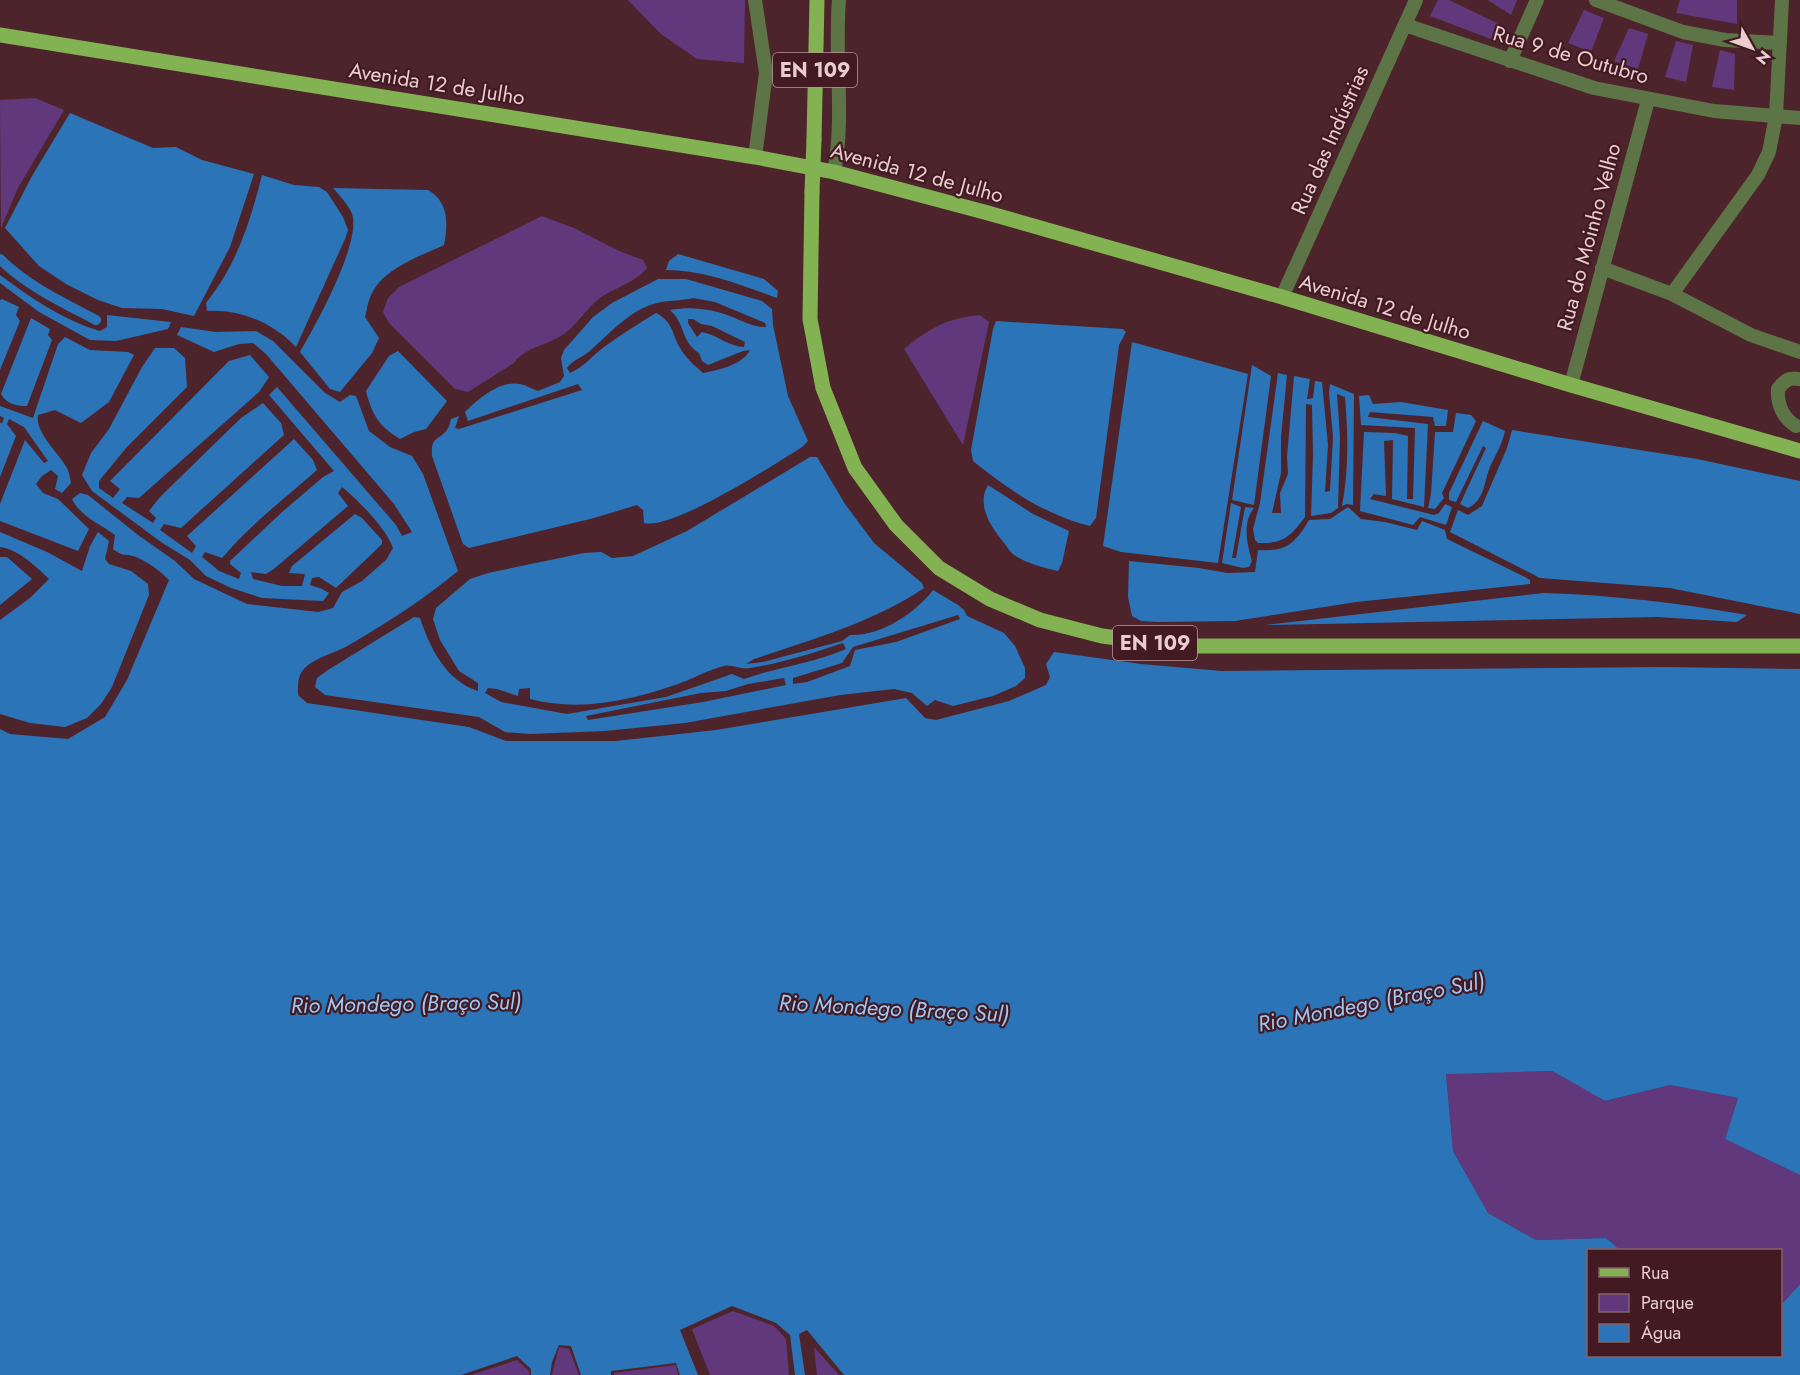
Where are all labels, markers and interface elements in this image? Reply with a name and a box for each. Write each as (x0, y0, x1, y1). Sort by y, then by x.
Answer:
street label: Rua 9 de Outubro (1490, 18, 1652, 92)
north arrow (1722, 18, 1782, 78)
text: N (1750, 45, 1776, 70)
road number: EN 109 (773, 53, 857, 87)
street label: Avenida 12 de Julho (347, 55, 527, 113)
street label: Rua das Indústrias (1284, 61, 1376, 219)
street label: Avenida 12 de Julho (827, 136, 1007, 210)
street label: Rua do Moinho Velho (1550, 140, 1628, 334)
street label: Avenida 12 de Julho (1296, 267, 1474, 347)
road number: EN 109 (1113, 626, 1197, 660)
water label: Rio Mondego (Braço Sul) (1255, 964, 1487, 1040)
water label: Rio Mondego (Braço Sul) (290, 985, 522, 1021)
water label: Rio Mondego (Braço Sul) (778, 986, 1010, 1030)
legend (1587, 1249, 1782, 1357)
text: Rua (1641, 1260, 1669, 1286)
text: Parque (1641, 1290, 1694, 1316)
text: Água (1641, 1320, 1681, 1346)

